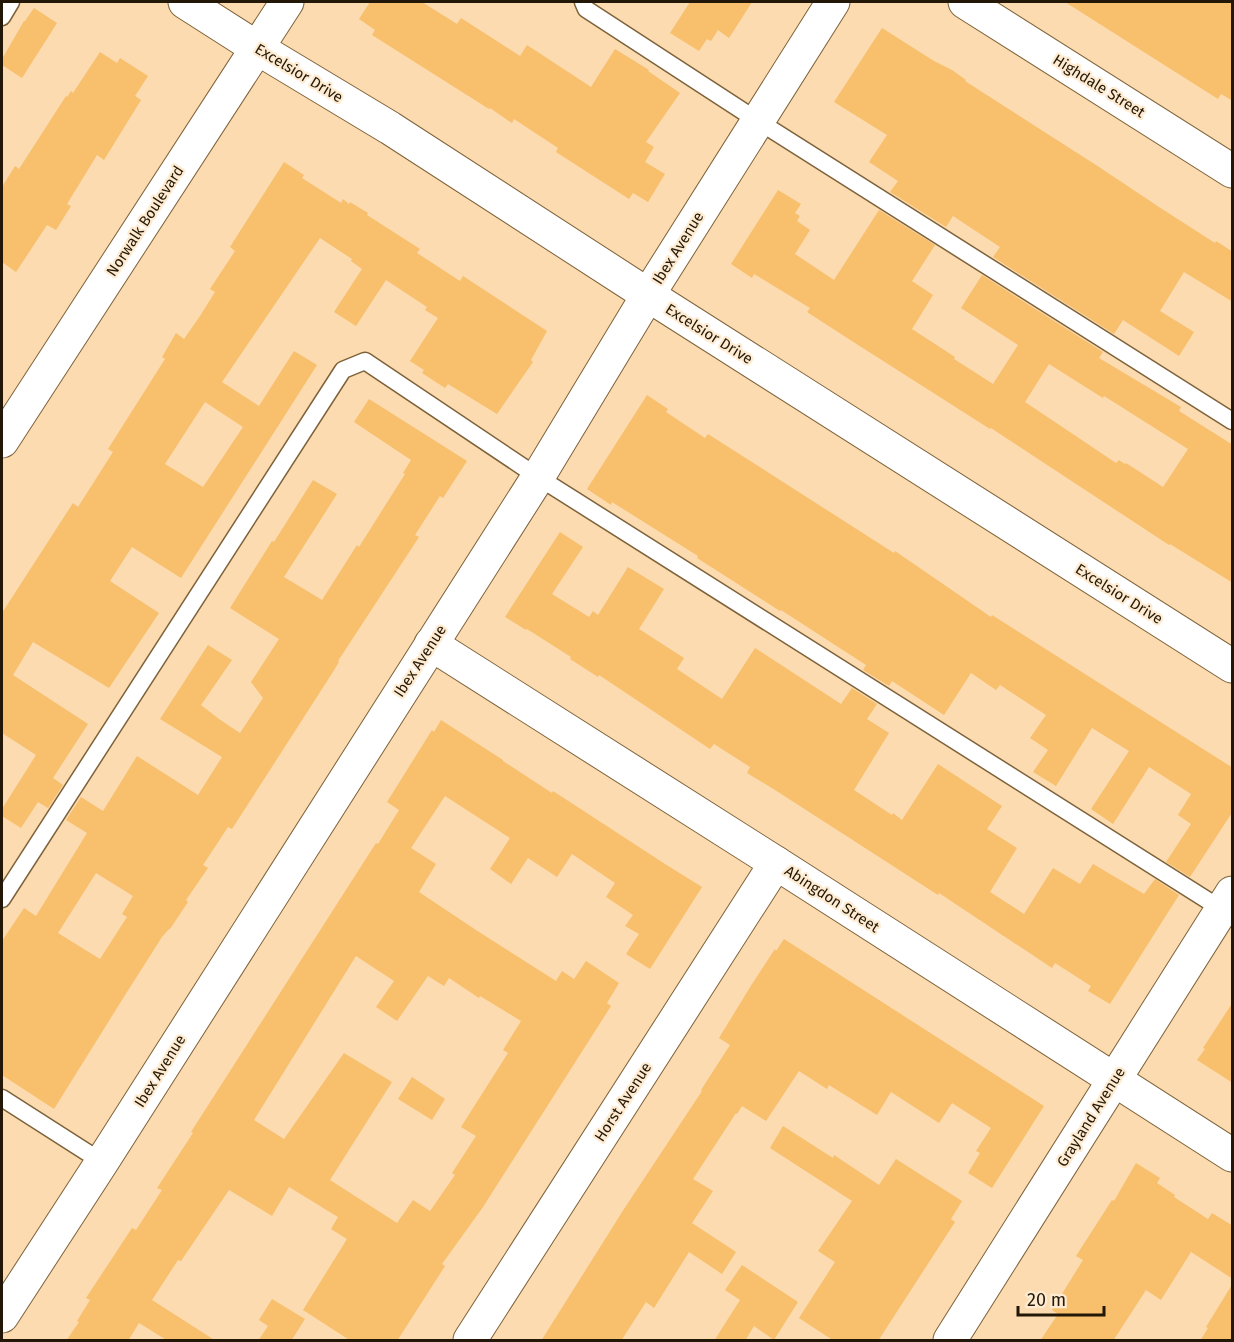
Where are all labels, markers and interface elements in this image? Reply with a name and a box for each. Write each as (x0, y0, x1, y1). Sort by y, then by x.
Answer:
street label: Excelsior Drive (252, 40, 346, 106)
street label: Highdale Street (1050, 51, 1149, 122)
street label: Norwalk Boulevard (103, 162, 187, 280)
street label: Ibex Avenue (649, 208, 707, 288)
street label: Excelsior Drive (662, 300, 756, 368)
street label: Excelsior Drive (1072, 560, 1166, 628)
street label: Ibex Avenue (390, 622, 450, 700)
street label: Abingdon Street (781, 862, 883, 937)
street label: Ibex Avenue (131, 1031, 189, 1111)
street label: Horst Avenue (591, 1059, 655, 1145)
street label: Grayland Avenue (1053, 1064, 1129, 1170)
scale bar (1018, 1279, 1104, 1317)
text: 20 m (1027, 1289, 1066, 1311)

